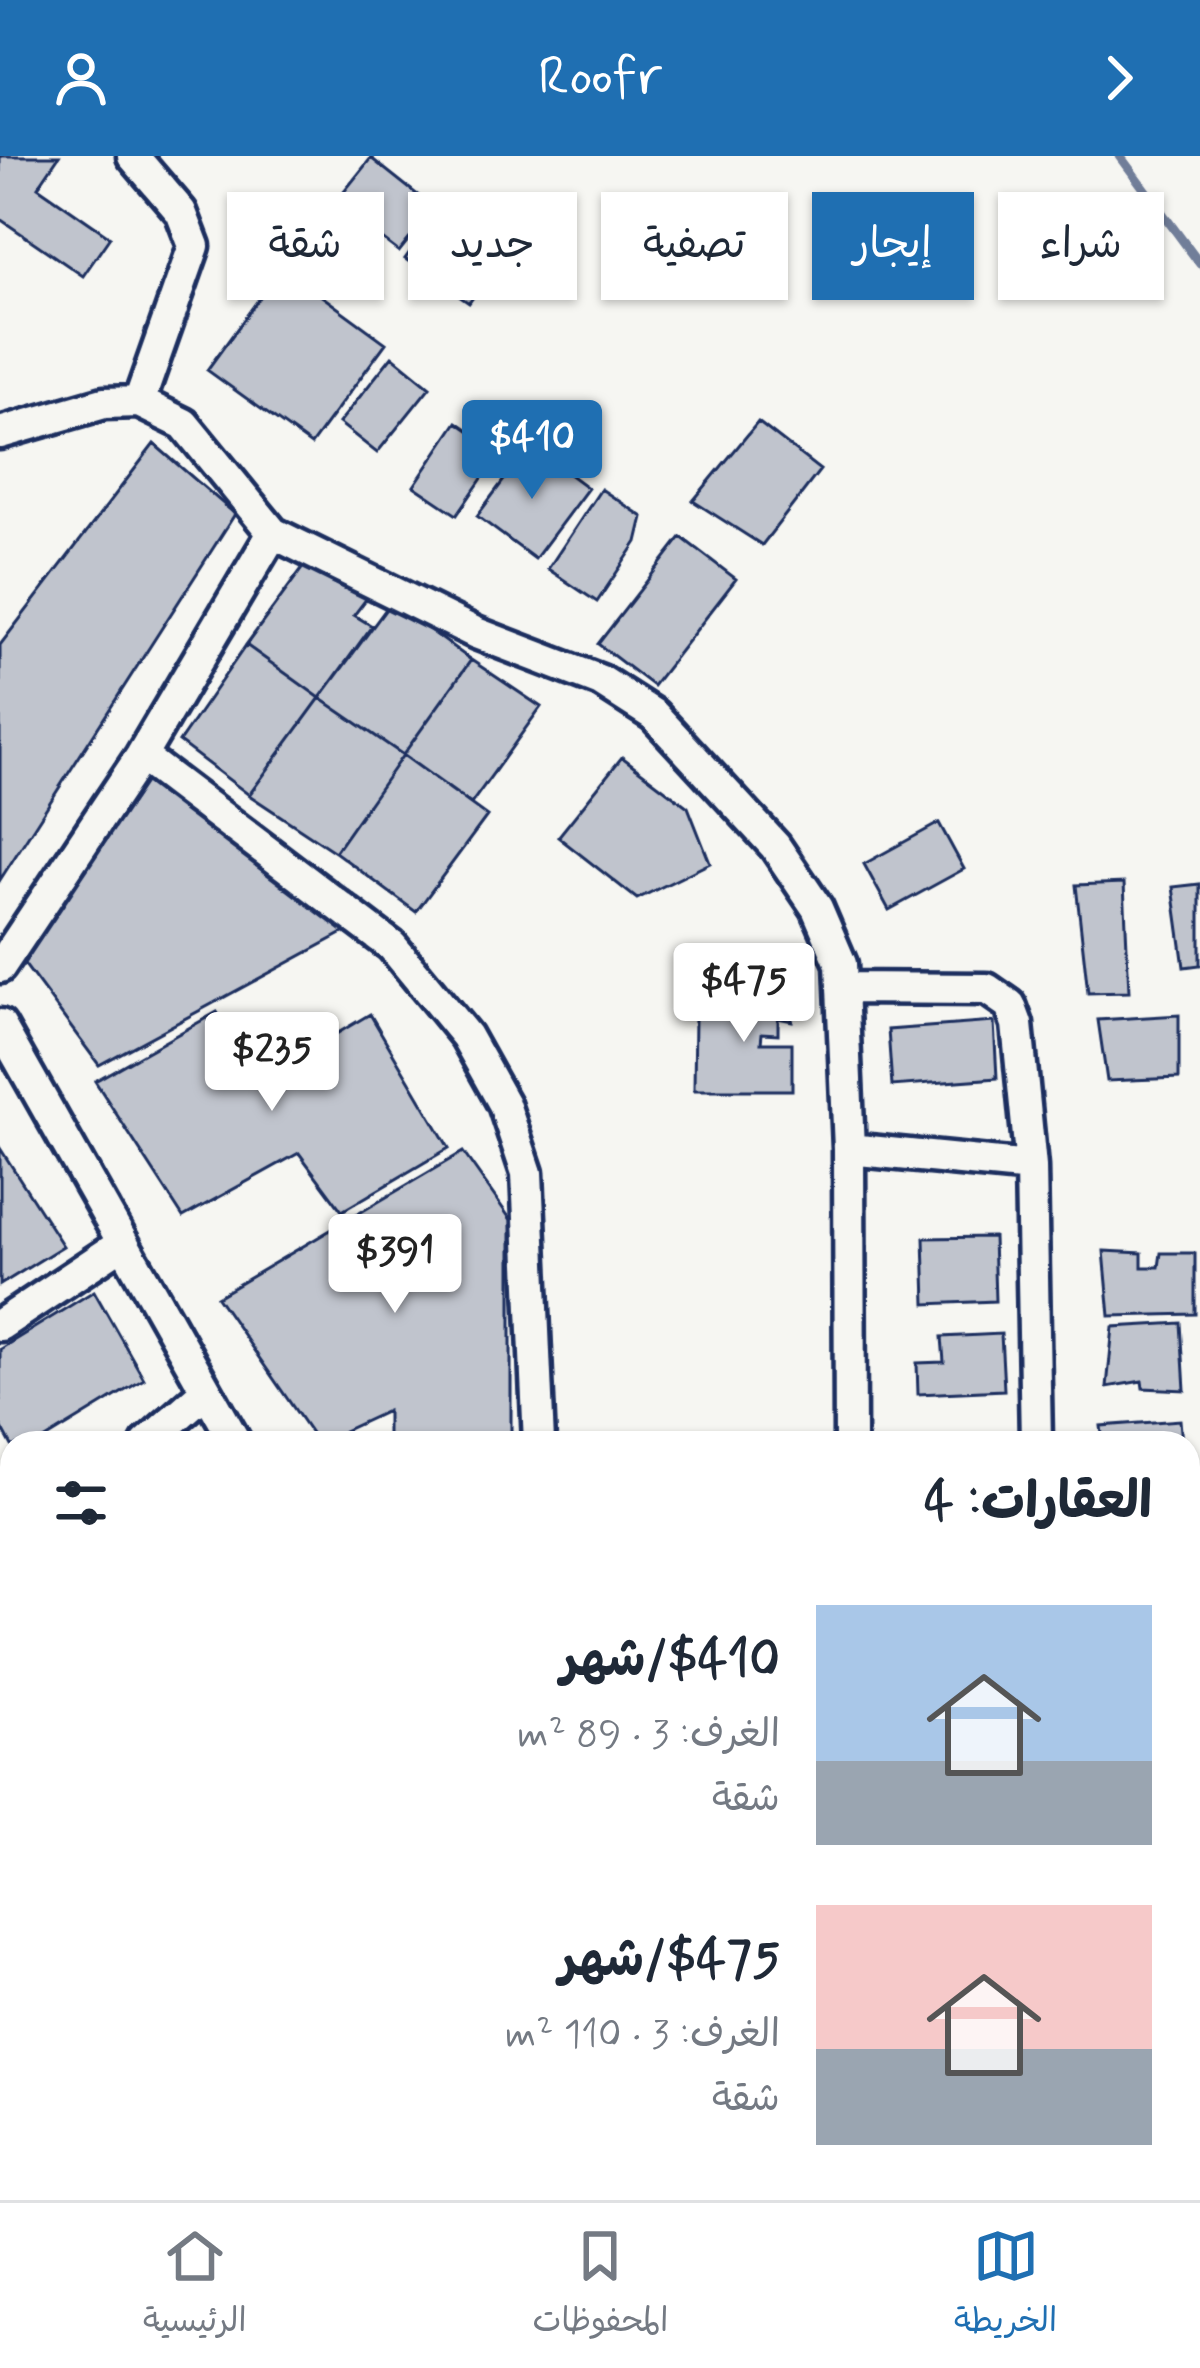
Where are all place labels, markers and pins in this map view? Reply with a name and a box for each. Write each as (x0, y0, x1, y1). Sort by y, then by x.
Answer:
pin: $410 (461, 400, 603, 502)
pin: $475 (673, 943, 815, 1045)
pin: $235 (201, 1012, 343, 1114)
pin: $391 (324, 1214, 466, 1316)

